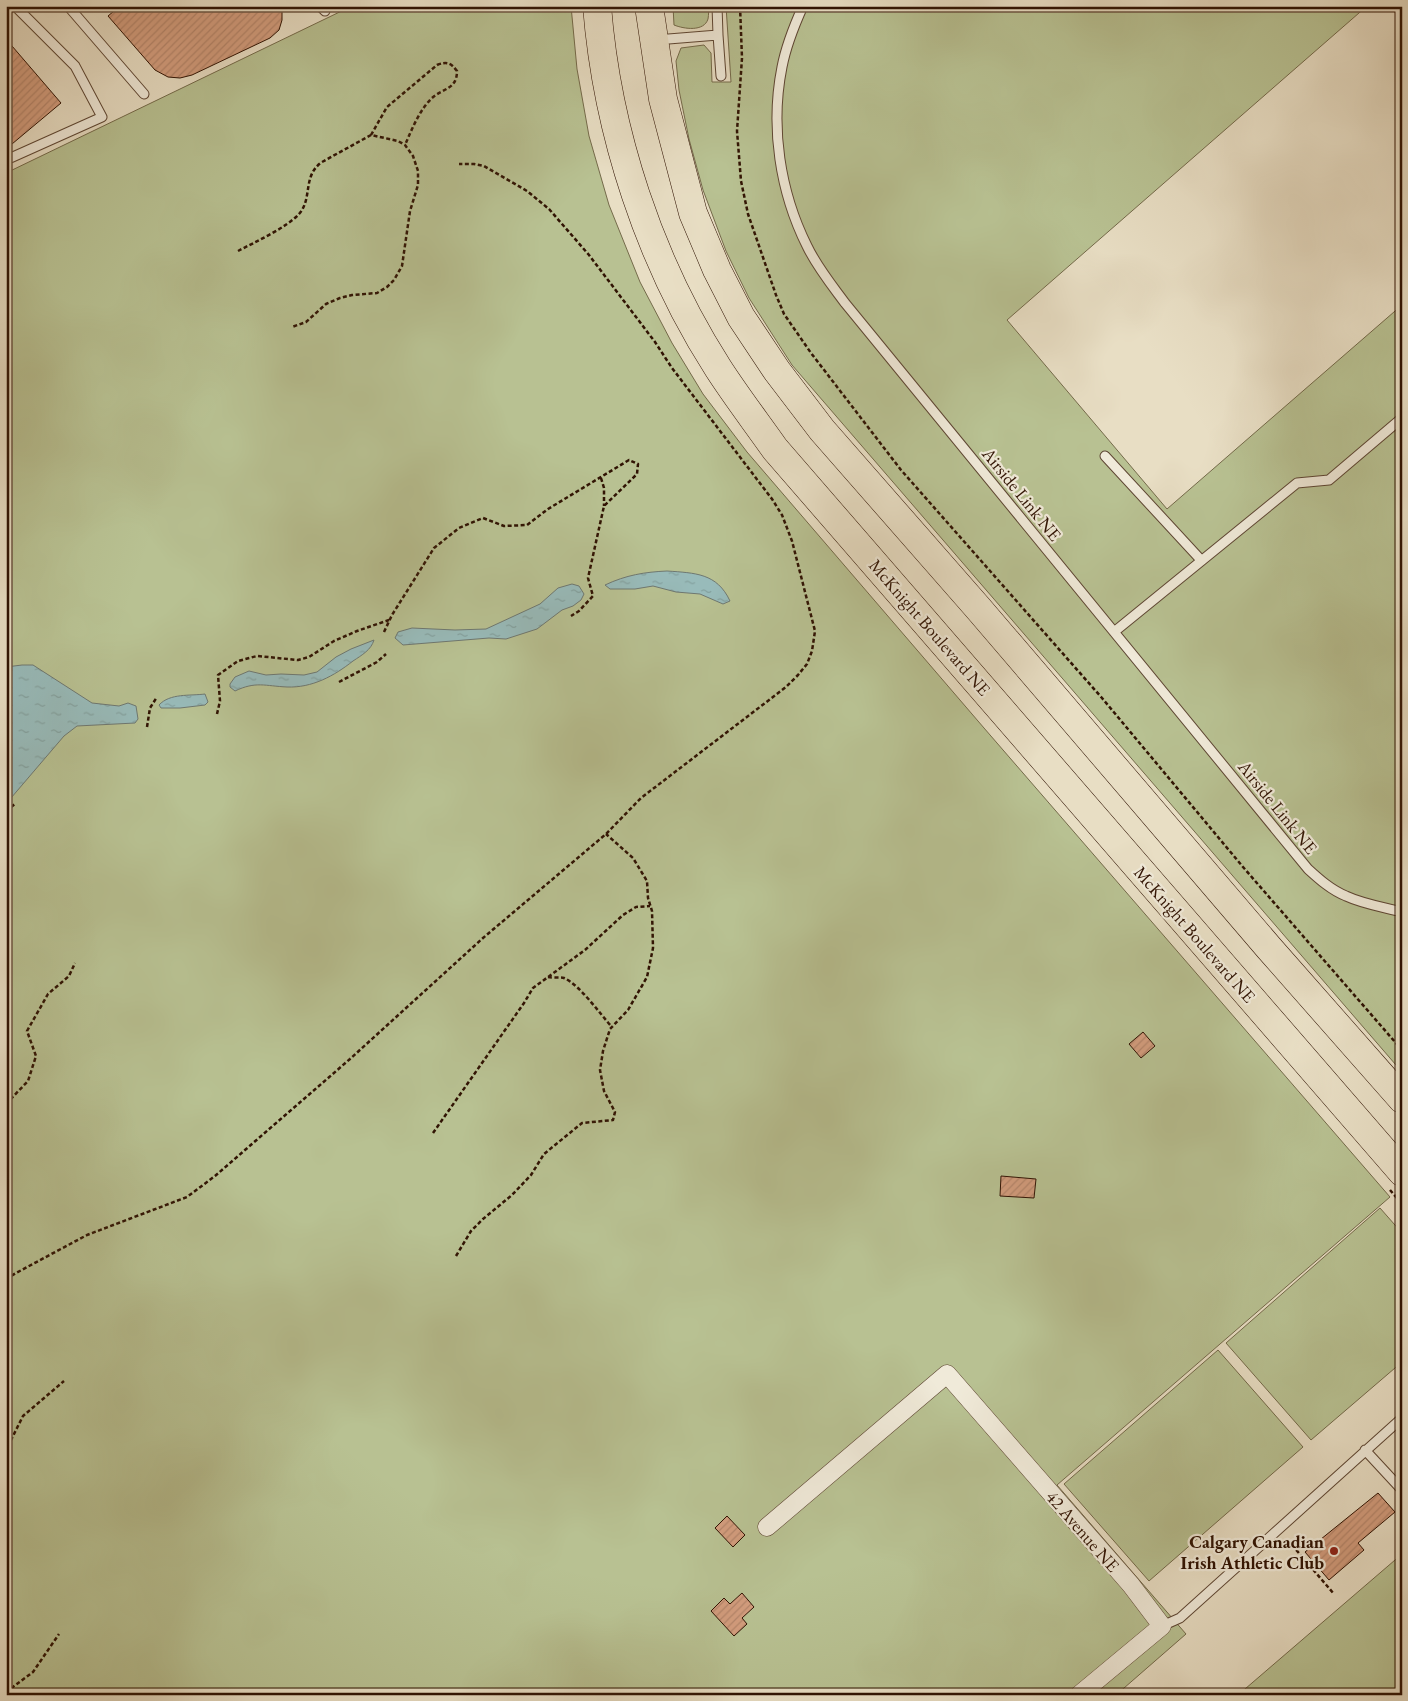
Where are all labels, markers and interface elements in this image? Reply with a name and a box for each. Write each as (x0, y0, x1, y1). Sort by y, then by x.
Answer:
street label: Airside Link NE (977, 442, 1067, 545)
street label: McKnight Boulevard NE (864, 554, 996, 700)
street label: Airside Link NE (1233, 755, 1323, 858)
street label: McKnight Boulevard NE (1129, 861, 1261, 1007)
street label: 42 Avenue NE (1041, 1486, 1125, 1576)
place label: Calgary Canadian Irish Athletic Club (1181, 1530, 1324, 1574)
marker: Calgary Canadian Irish Athletic Club (1328, 1545, 1340, 1557)

